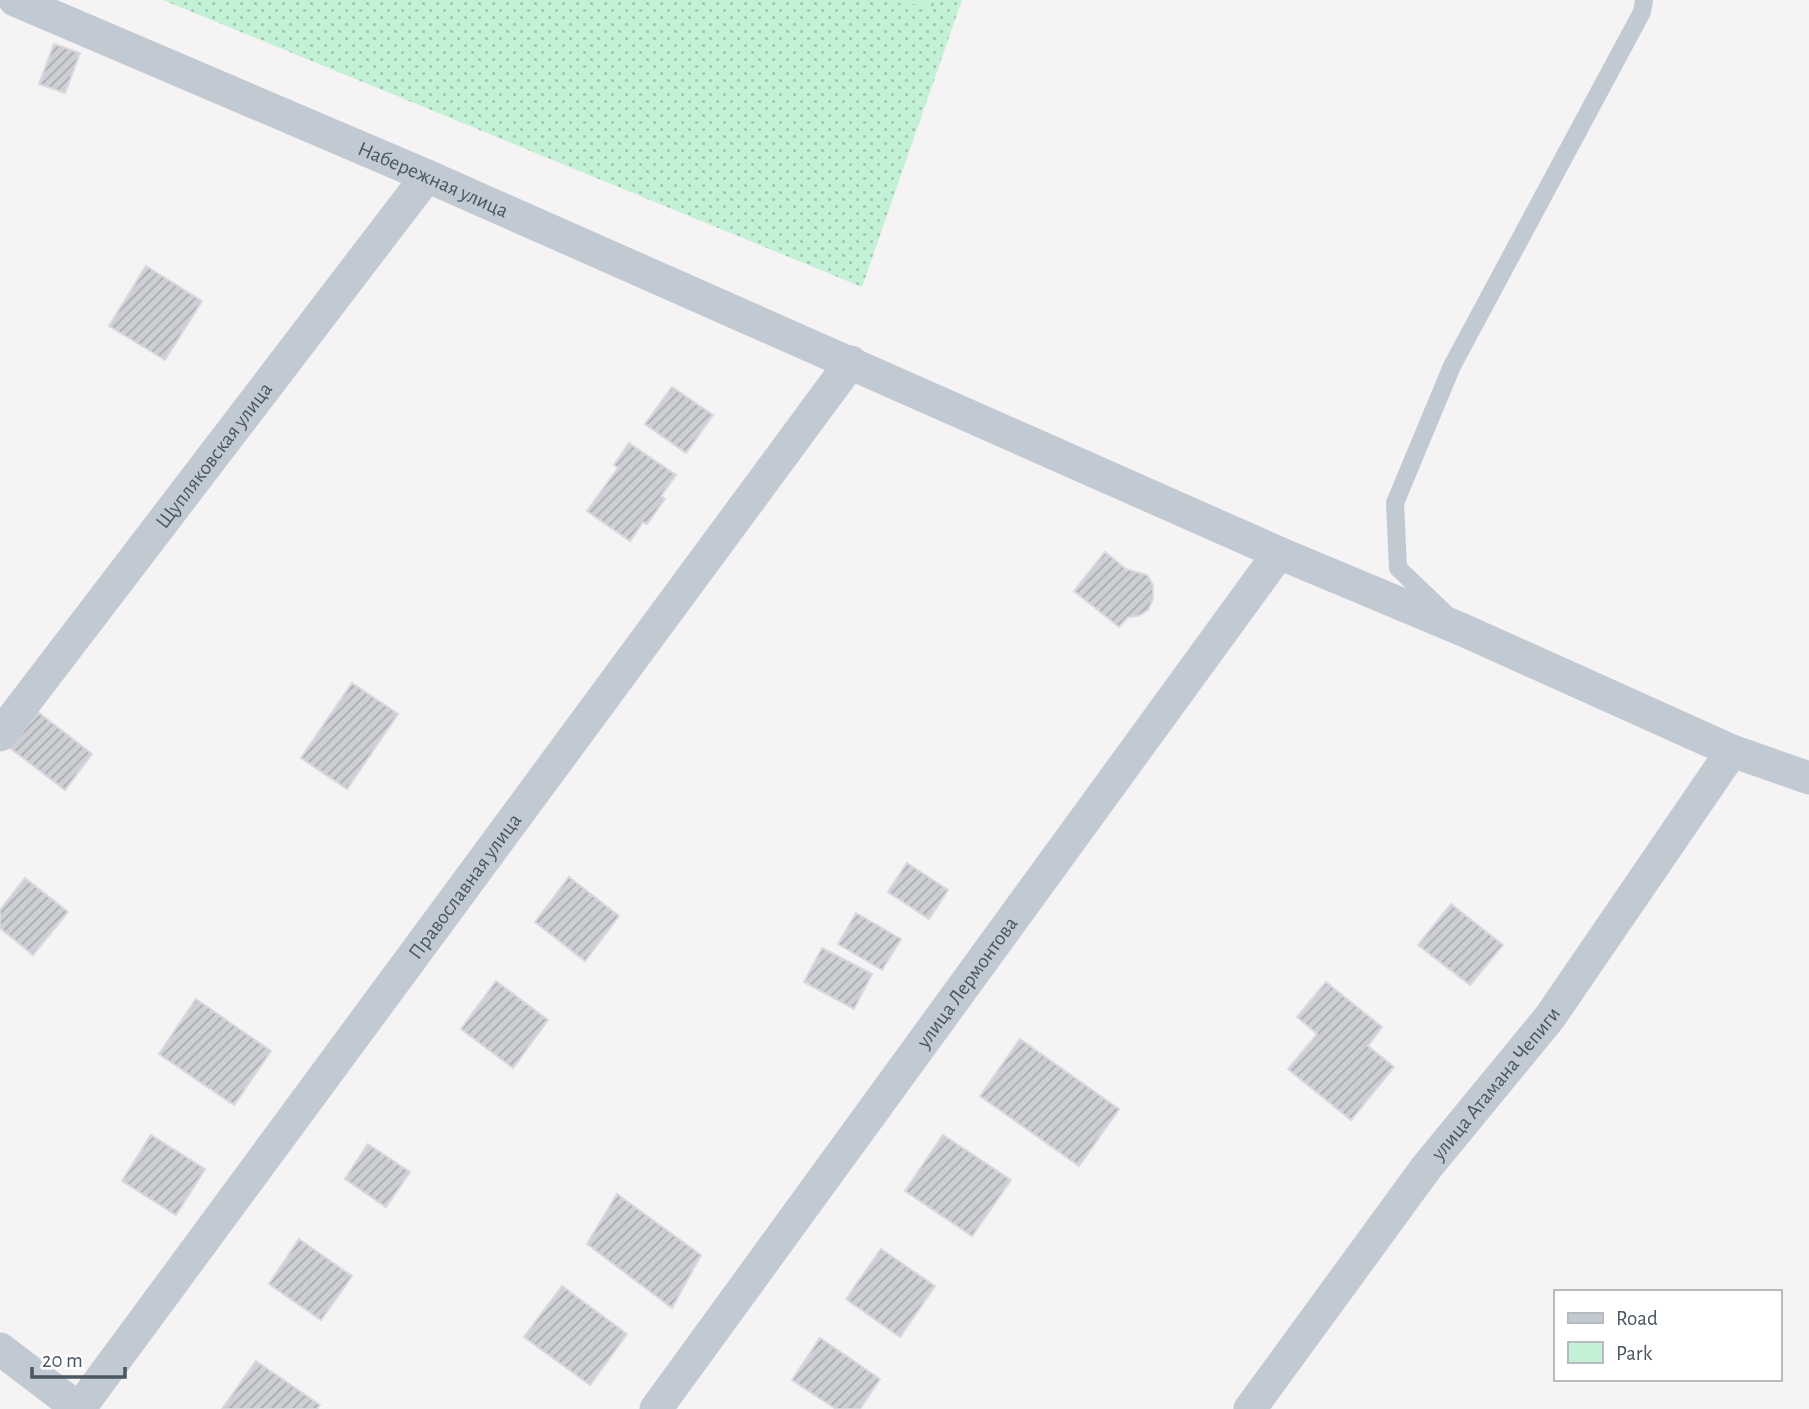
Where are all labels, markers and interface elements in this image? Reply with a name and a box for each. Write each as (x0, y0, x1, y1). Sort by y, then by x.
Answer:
street label: Набережная улица (355, 137, 512, 221)
street label: Щупляковская улица (151, 378, 276, 532)
street label: Православная улица (404, 809, 525, 963)
street label: улица Лермонтова (912, 912, 1021, 1052)
street label: улица Атамана Чепиги (1426, 1003, 1564, 1164)
legend (1554, 1290, 1781, 1381)
text: Road (1616, 1308, 1658, 1329)
scale bar (32, 1336, 124, 1380)
text: Park (1616, 1343, 1653, 1364)
text: 20 m (42, 1350, 83, 1371)

